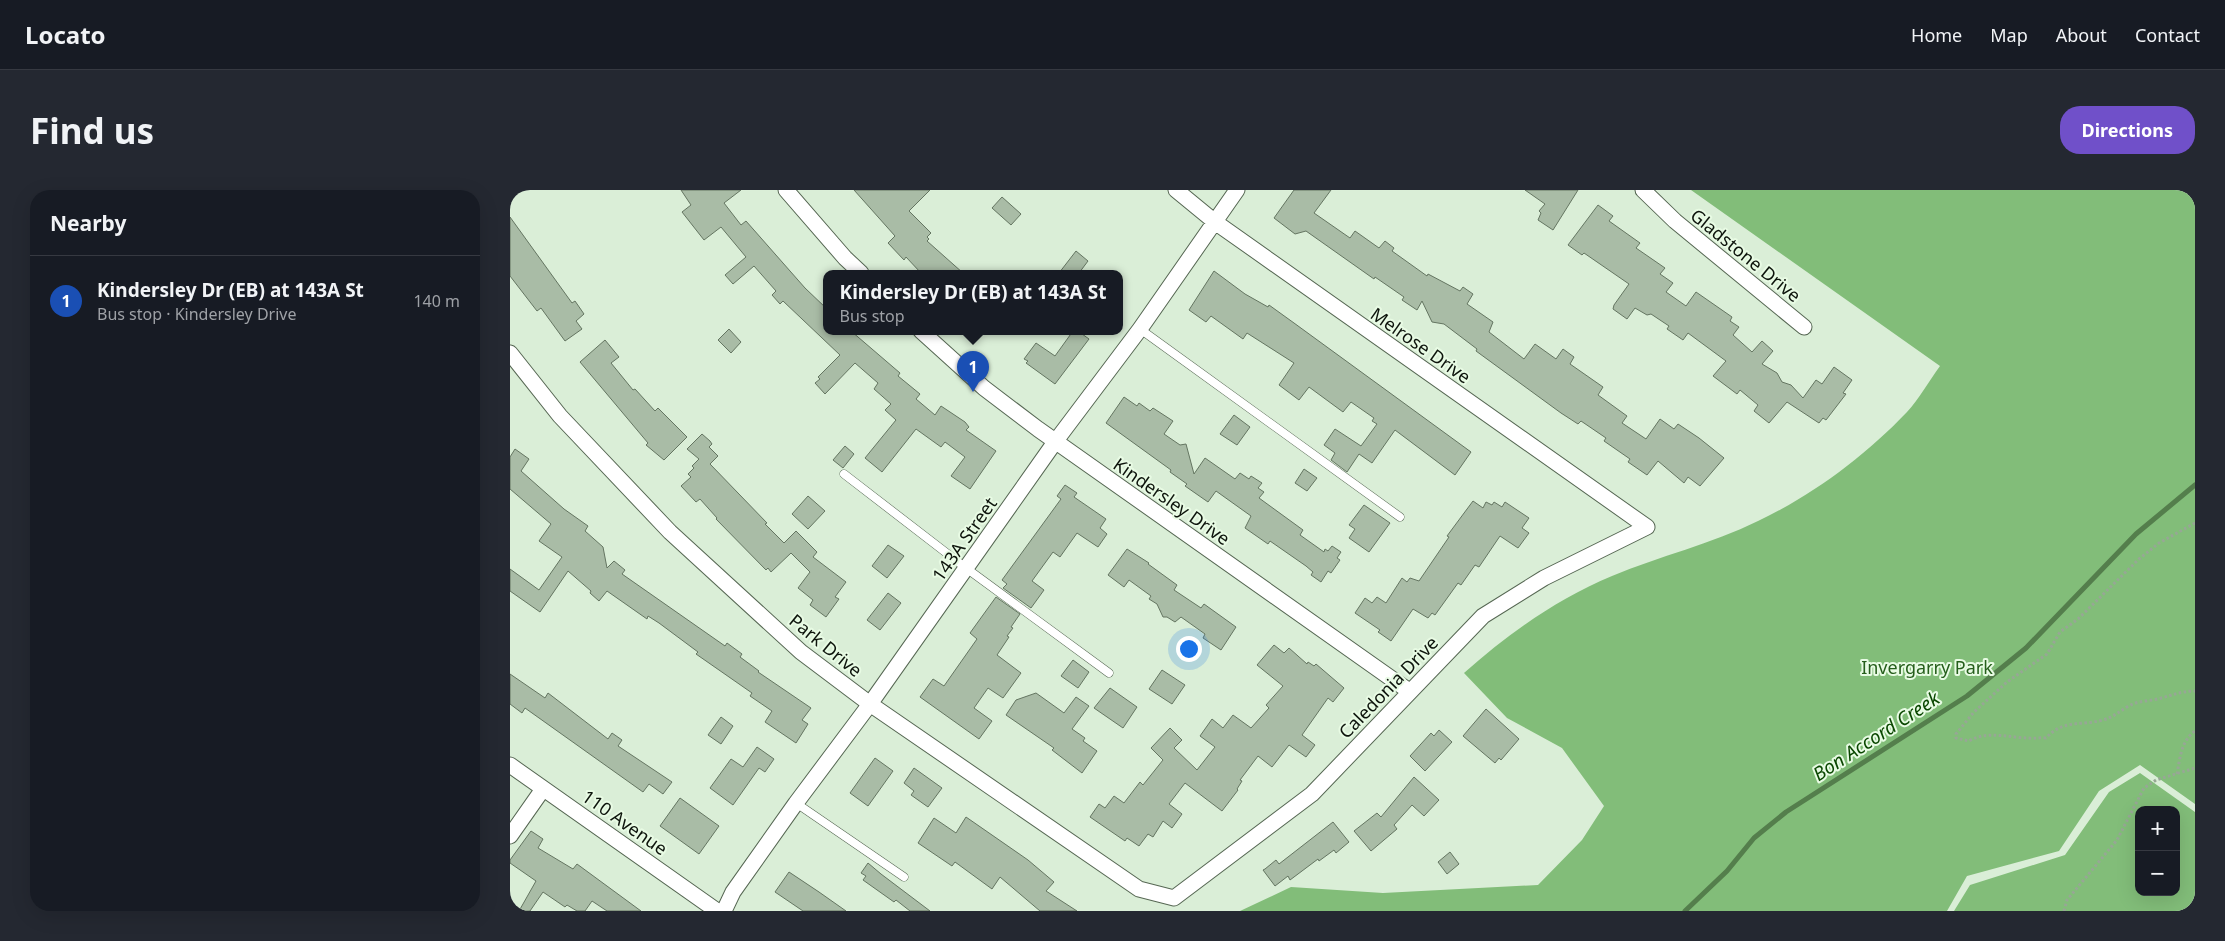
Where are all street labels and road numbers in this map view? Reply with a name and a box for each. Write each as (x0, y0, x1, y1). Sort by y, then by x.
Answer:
street label: Gladstone Drive (1686, 203, 1806, 307)
street label: Melrose Drive (1366, 302, 1476, 388)
street label: Kindersley Drive (1109, 452, 1235, 550)
street label: 143A Street (926, 492, 1002, 586)
street label: Park Drive (785, 608, 867, 682)
street label: Caledonia Drive (1333, 631, 1443, 743)
street label: 110 Avenue (578, 784, 672, 860)

